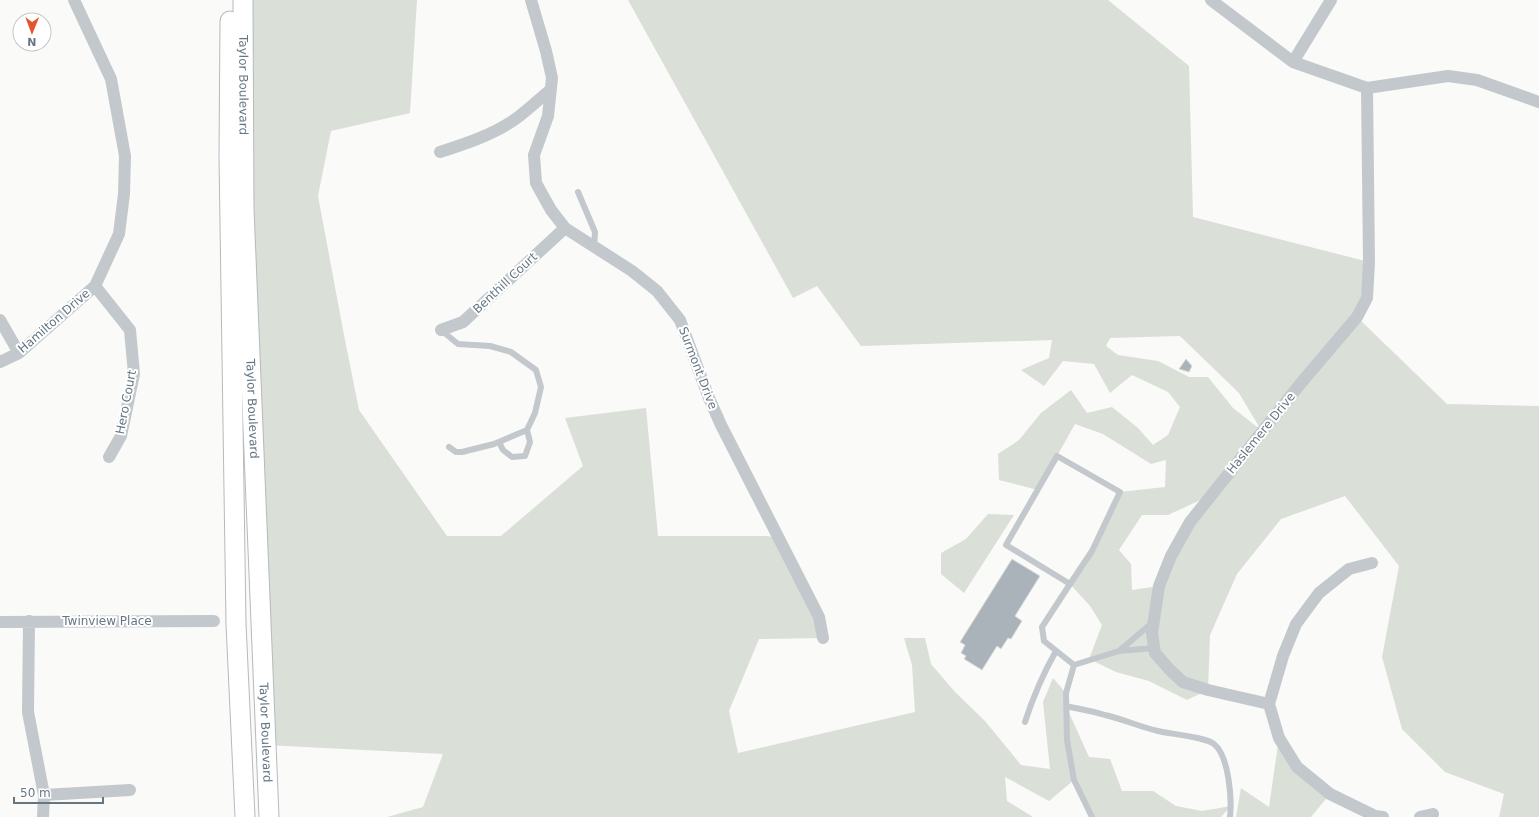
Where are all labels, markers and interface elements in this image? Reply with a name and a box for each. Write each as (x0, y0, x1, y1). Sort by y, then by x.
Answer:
north arrow (12, 12, 52, 52)
street label: Taylor Boulevard (236, 34, 251, 135)
text: N (27, 35, 37, 48)
street label: Benthill Court (470, 250, 540, 316)
street label: Hamilton Drive (15, 286, 93, 356)
street label: Surmont Drive (676, 325, 720, 411)
street label: Taylor Boulevard (243, 358, 261, 459)
street label: Hero Court (113, 368, 139, 435)
street label: Haslemere Drive (1224, 390, 1298, 476)
street label: Twinview Place (61, 614, 152, 628)
street label: Taylor Boulevard (256, 681, 275, 783)
scale bar (14, 779, 103, 805)
text: 50 m (20, 786, 51, 800)

